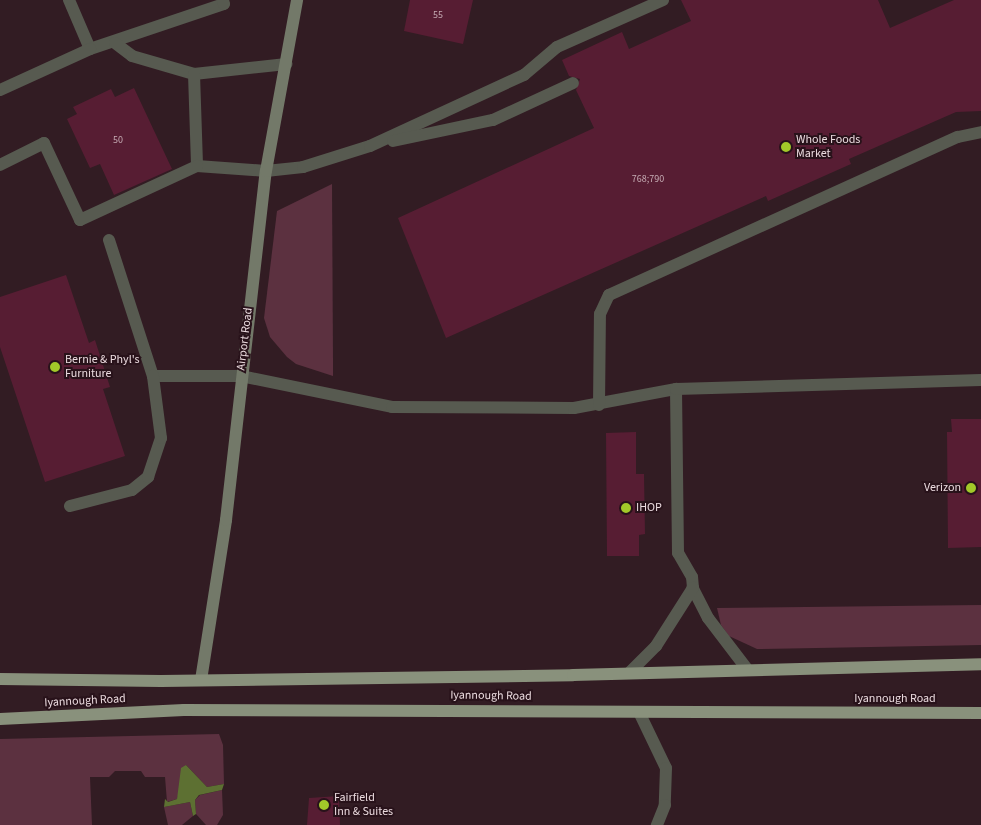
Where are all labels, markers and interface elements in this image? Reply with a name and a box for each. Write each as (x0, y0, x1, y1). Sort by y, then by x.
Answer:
house number: 55 (433, 10, 443, 22)
place label: Whole Foods Market (796, 133, 860, 161)
house number: 50 (113, 135, 123, 147)
marker: Whole Foods Market (780, 141, 792, 153)
house number: 768;790 (632, 174, 664, 186)
street label: Airport Road (234, 307, 256, 371)
place label: Bernie & Phyl's Furniture (65, 353, 140, 381)
marker: Bernie & Phyl's Furniture (49, 361, 61, 373)
place label: Verizon (924, 481, 961, 495)
marker: Verizon (965, 482, 977, 494)
place label: IHOP (636, 501, 662, 515)
marker: IHOP (620, 502, 632, 514)
street label: Iyannough Road (450, 688, 532, 704)
street label: Iyannough Road (44, 692, 126, 710)
street label: Iyannough Road (854, 692, 936, 706)
place label: Fairfield Inn & Suites (334, 791, 393, 819)
marker: Fairfield Inn & Suites (318, 799, 330, 811)

